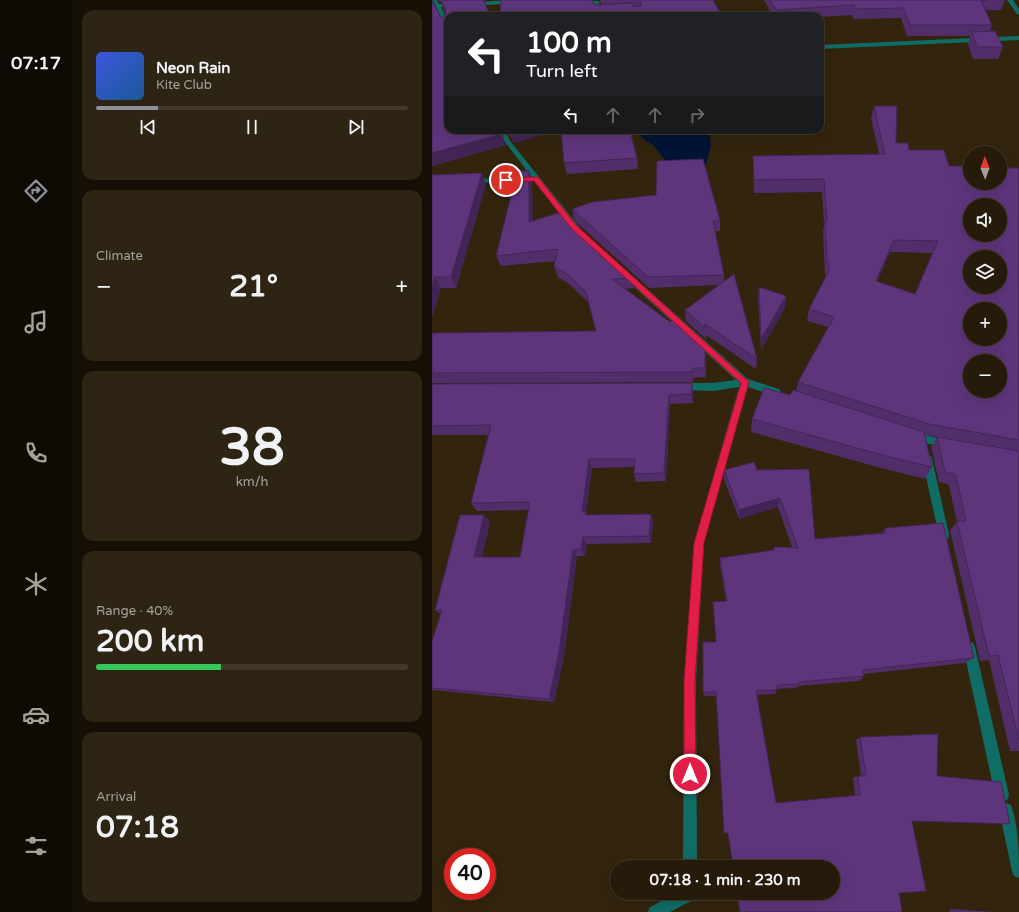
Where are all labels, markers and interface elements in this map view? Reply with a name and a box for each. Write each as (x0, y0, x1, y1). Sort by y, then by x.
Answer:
text: 100 m (526, 26, 612, 60)
icon: left (460, 28, 512, 80)
text: 07:17 (11, 52, 61, 74)
text: Neon Rain (156, 59, 230, 77)
text: Turn left (526, 60, 598, 82)
text: Kite Club (156, 77, 212, 93)
icon: left (560, 104, 582, 126)
icon: ahead (602, 104, 624, 126)
icon: ahead (644, 104, 666, 126)
icon: right (686, 104, 708, 126)
icon: previous (137, 116, 159, 138)
icon: pause (241, 116, 263, 138)
icon: next (345, 116, 367, 138)
north arrow (963, 146, 1007, 190)
map controls (963, 146, 1007, 398)
pin (489, 163, 523, 197)
icon: arrive (495, 169, 517, 191)
icon: directions (22, 177, 50, 205)
button: sound (963, 198, 1007, 242)
text: Climate (96, 248, 143, 264)
button: layers (963, 250, 1007, 294)
text: 21° (229, 268, 278, 305)
text: − (96, 274, 112, 300)
text: + (396, 274, 408, 300)
button: + (963, 302, 1007, 346)
icon: music (22, 308, 50, 336)
button: − (963, 354, 1007, 398)
text: 38 (219, 416, 285, 479)
icon: phone (22, 439, 50, 467)
text: km/h (236, 474, 268, 490)
icon: climate (22, 570, 50, 598)
text: Range · 40% (96, 603, 173, 619)
text: 200 km (96, 623, 204, 660)
icon: car (22, 701, 50, 729)
position arrow (669, 753, 711, 795)
text: Arrival (96, 789, 136, 805)
text: 07:18 (96, 809, 179, 846)
icon: filters (22, 832, 50, 860)
speed limit sign: 40 (444, 848, 496, 900)
text: 07:18 · 1 min · 230 m (650, 871, 800, 889)

